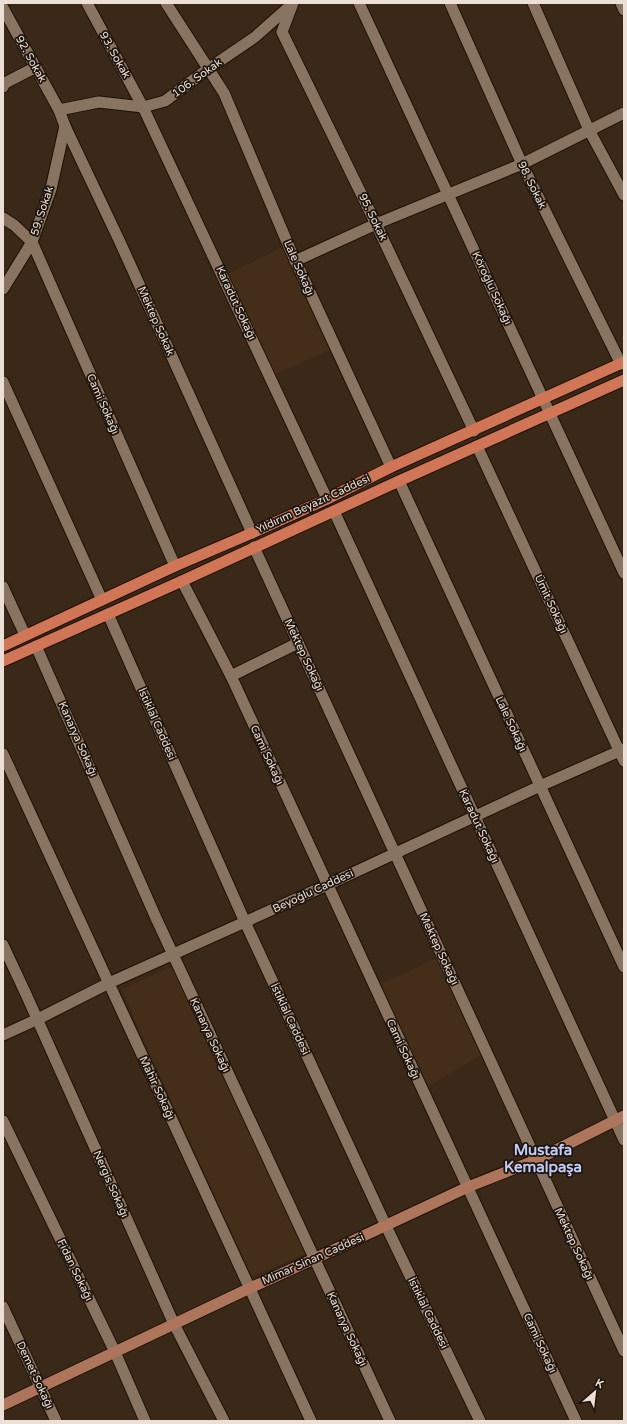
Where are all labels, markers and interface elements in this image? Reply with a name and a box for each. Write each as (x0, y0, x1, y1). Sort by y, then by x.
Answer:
street label: 93. Sokak (97, 30, 133, 80)
street label: 92. Sokak (13, 34, 49, 84)
street label: 106. Sokak (170, 56, 224, 100)
street label: 98. Sokak (515, 159, 549, 211)
street label: 59. Sokak (28, 185, 56, 237)
street label: 95. Sokak (356, 191, 390, 243)
street label: Lale Sokağı (281, 238, 317, 298)
street label: Köroğlu Sokağı (469, 249, 515, 327)
street label: Karadut Sokağı (213, 264, 259, 342)
street label: Mektep Sokak (135, 284, 177, 358)
street label: Cami Sokağı (84, 372, 122, 436)
street label: Yıldırım Beyazıt Caddesi (254, 472, 372, 536)
street label: Ümit Sokağı (532, 573, 570, 635)
street label: Mektep Sokağı (282, 617, 326, 693)
street label: İstiklal Caddesi (135, 686, 179, 762)
street label: Lale Sokağı (493, 694, 529, 754)
street label: Kanarya Sokağı (56, 699, 100, 779)
street label: Cami Sokağı (247, 723, 287, 787)
street label: Karadut Sokağı (456, 787, 502, 865)
street label: Beyoğlu Caddesi (271, 867, 355, 915)
street label: Mektep Sokağı (417, 911, 461, 987)
street label: İstiklal Caddesi (268, 981, 312, 1057)
street label: Kanarya Sokağı (187, 996, 233, 1074)
street label: Cami Sokağı (383, 1017, 423, 1081)
street label: Mahir Sokağı (137, 1054, 177, 1122)
district label: Mustafa Kemalpaşa (504, 1141, 582, 1177)
street label: Nergis Sokağı (90, 1148, 132, 1220)
street label: Mektep Sokağı (552, 1206, 596, 1282)
street label: Mimar Sinan Caddesi (260, 1231, 366, 1287)
street label: Fidan Sokağı (54, 1237, 96, 1303)
street label: İstiklal Caddesi (405, 1275, 451, 1351)
street label: Kanarya Sokağı (324, 1290, 370, 1368)
street label: Cami Sokağı (520, 1311, 560, 1375)
street label: Demet Sokağı (14, 1339, 56, 1411)
north arrow (575, 1372, 615, 1412)
text: K (593, 1376, 606, 1391)

